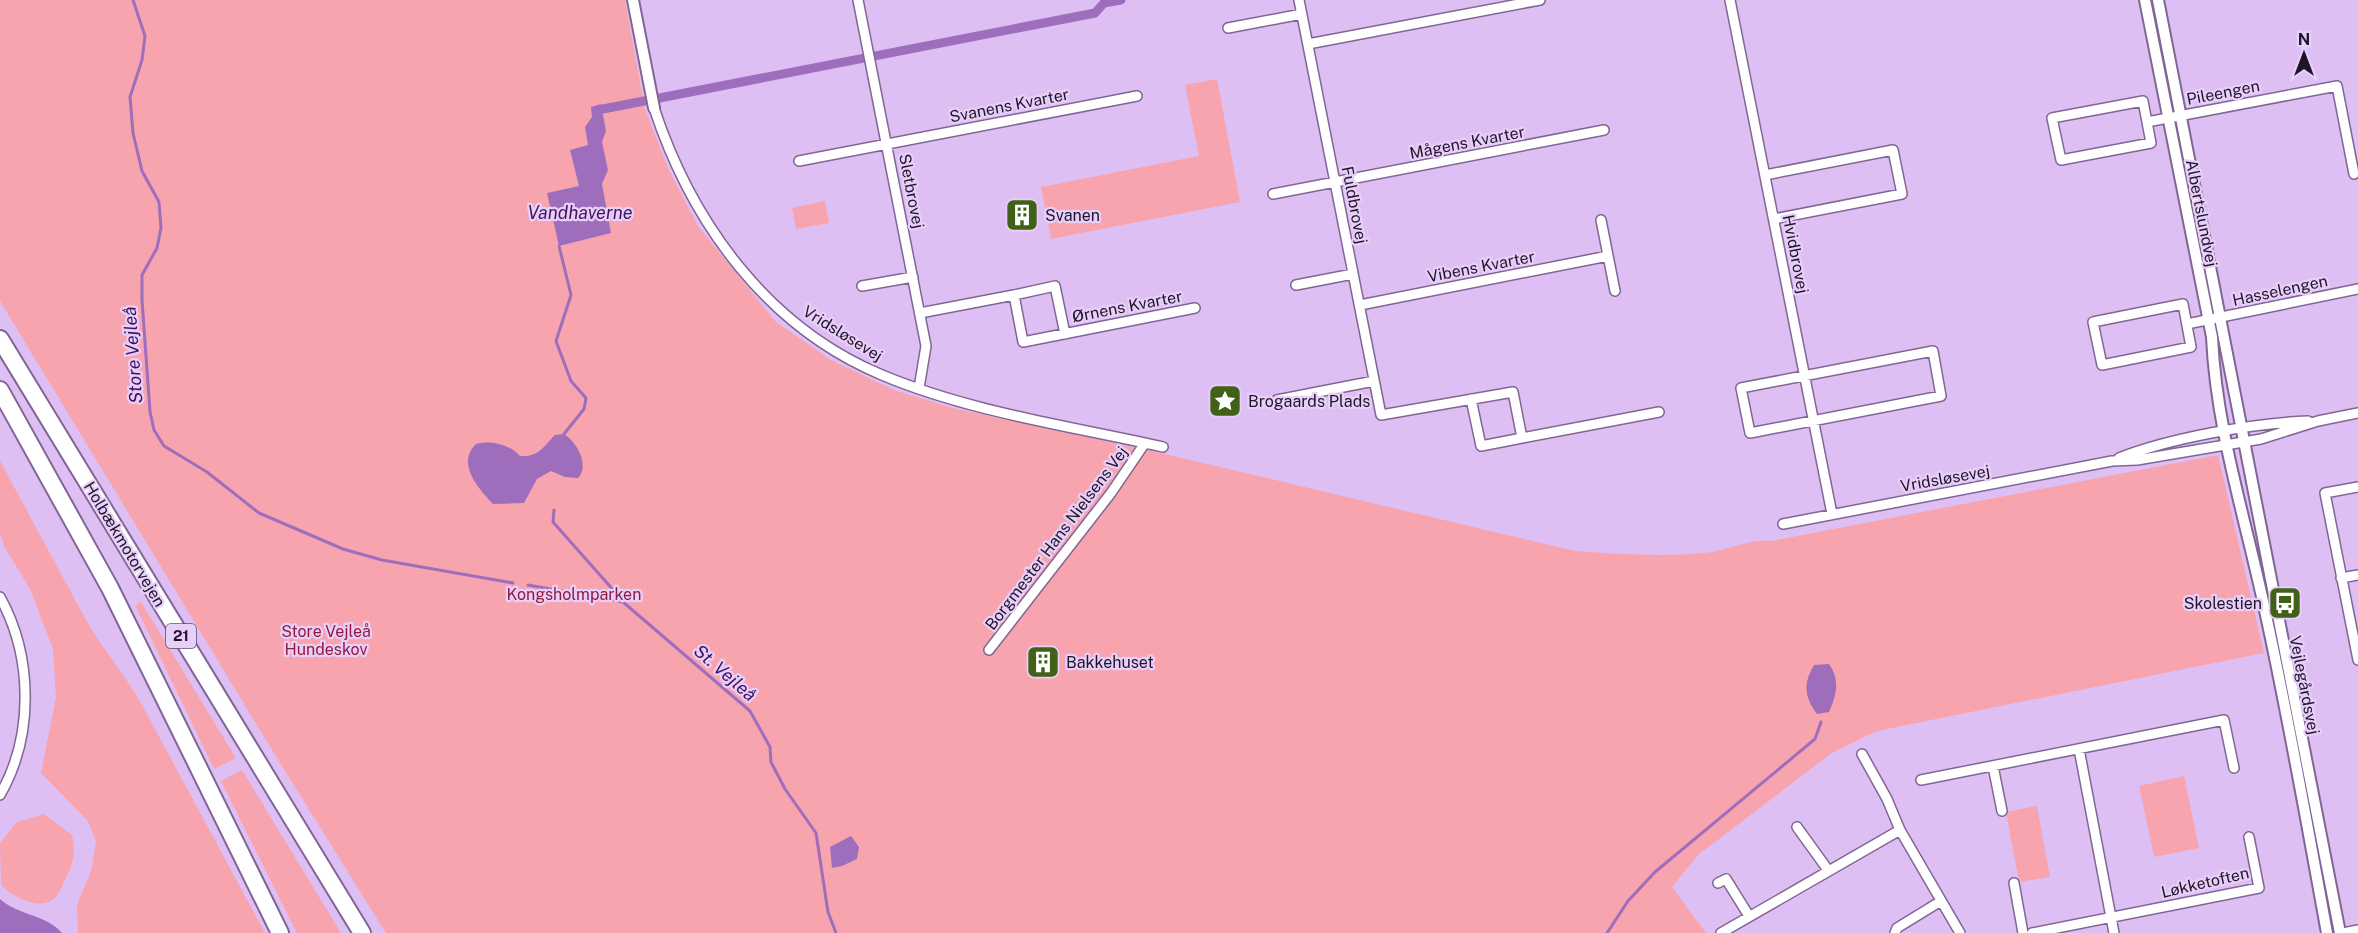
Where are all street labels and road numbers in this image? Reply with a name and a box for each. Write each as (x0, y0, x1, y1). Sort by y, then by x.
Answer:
street label: Pileengen (2185, 76, 2261, 109)
street label: Svanens Kvarter (948, 85, 1070, 126)
street label: Mågens Kvarter (1408, 122, 1526, 163)
street label: Sletbrovej (895, 152, 928, 230)
street label: Albertslundvej (2182, 158, 2221, 268)
street label: Fuldbrovej (1338, 165, 1371, 245)
street label: Hvidbrovej (1779, 213, 1812, 295)
street label: Vibens Kvarter (1426, 247, 1536, 286)
street label: Hasselengen (2231, 271, 2329, 310)
street label: Ørnens Kvarter (1070, 286, 1184, 327)
street label: Vridsløsevej (799, 301, 886, 365)
street label: Borgmester Hans Nielsens Vej (981, 443, 1132, 634)
street label: Vridsløsevej (1899, 461, 1991, 496)
street label: Holbækmotorvejen (80, 478, 169, 610)
road number: 21 (166, 624, 196, 648)
street label: Vejlegårdsvej (2286, 634, 2323, 736)
street label: Løkketoften (2159, 863, 2251, 902)

